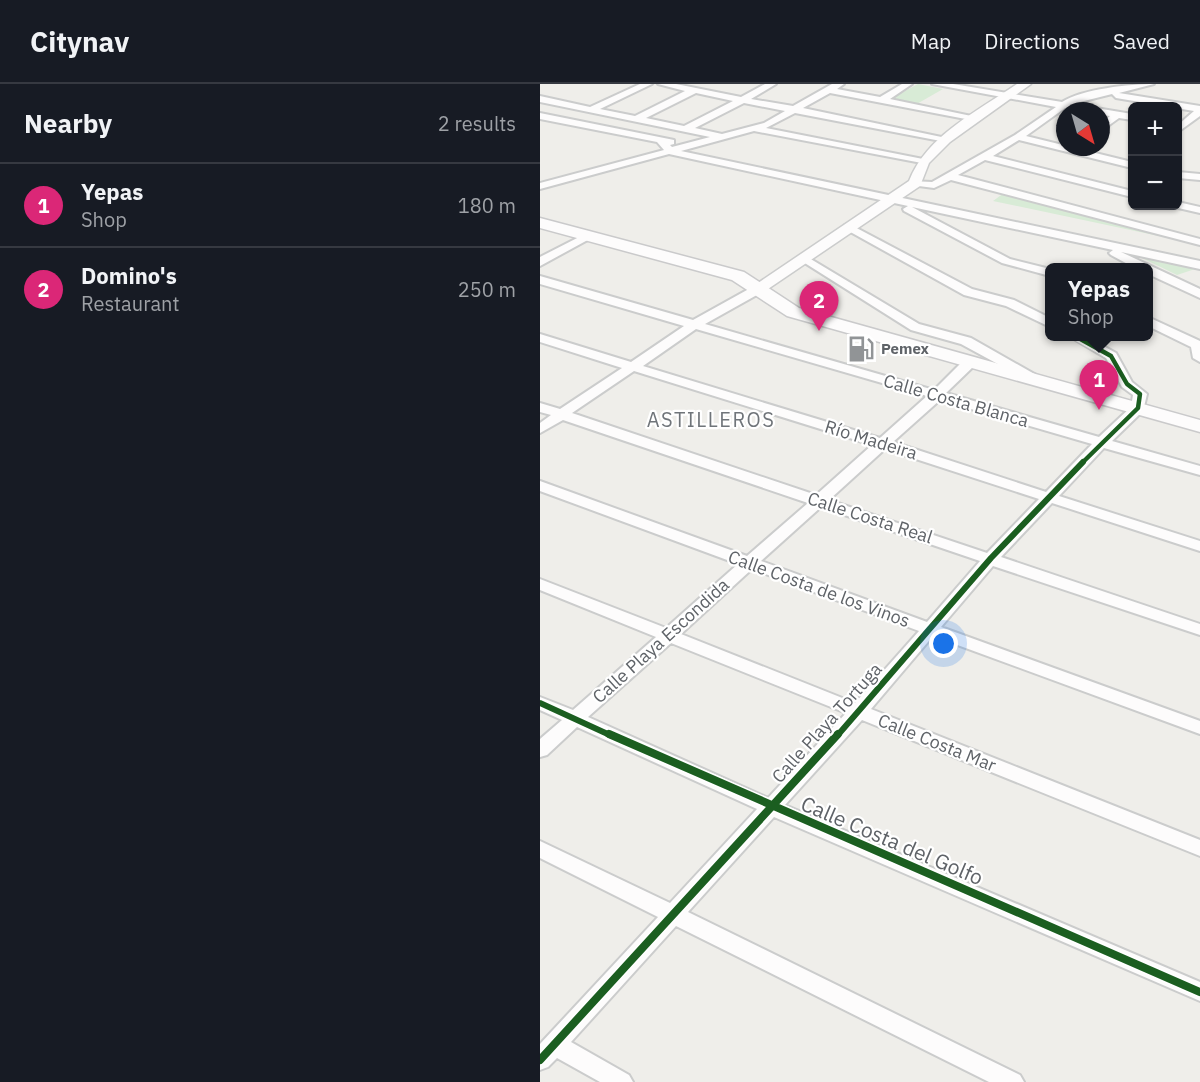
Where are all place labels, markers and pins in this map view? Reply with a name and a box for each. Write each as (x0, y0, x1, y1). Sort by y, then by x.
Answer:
pin: 2 (800, 282, 838, 331)
fuel station icon: Pemex (846, 334, 876, 364)
place label: Pemex (881, 339, 930, 358)
pin: 1 (1080, 360, 1118, 410)

